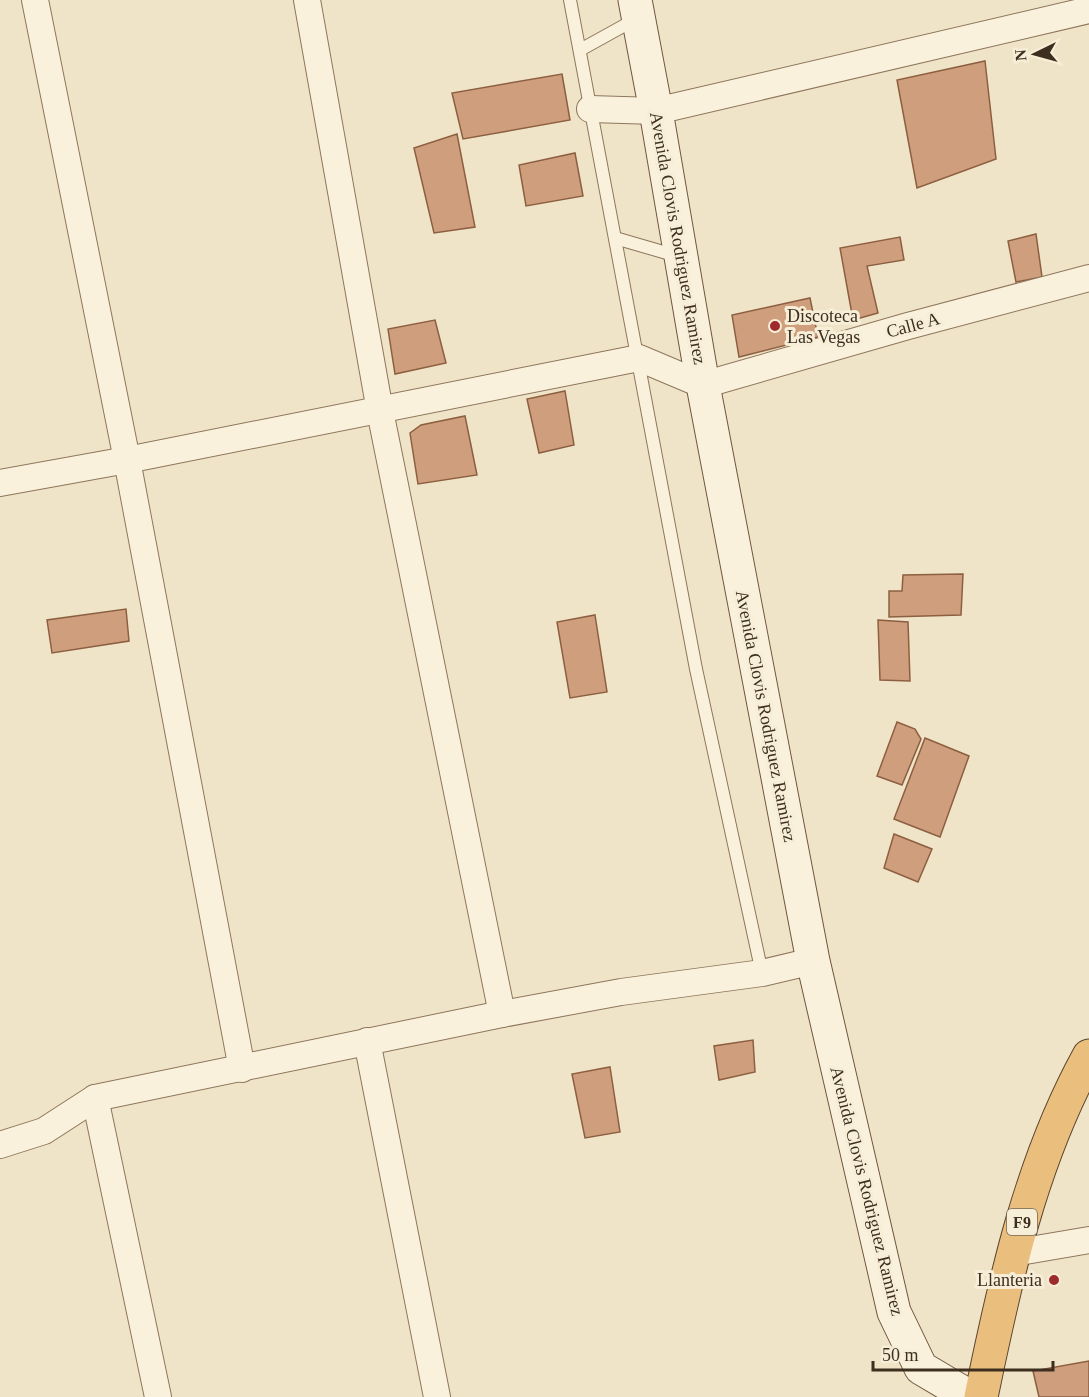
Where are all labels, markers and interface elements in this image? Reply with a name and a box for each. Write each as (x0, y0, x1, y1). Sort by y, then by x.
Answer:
north arrow (1005, 24, 1065, 84)
text: N (1012, 48, 1030, 62)
street label: Avenida Clovis Rodriguez Ramirez (646, 110, 710, 366)
place label: Discoteca Las Vegas (787, 306, 860, 347)
street label: Calle A (884, 308, 942, 342)
marker: Discoteca Las Vegas (768, 319, 782, 333)
street label: Avenida Clovis Rodriguez Ramirez (732, 588, 800, 844)
street label: Avenida Clovis Rodriguez Ramirez (826, 1064, 908, 1318)
road number: F9 (1007, 1209, 1037, 1235)
place label: Llanteria (977, 1270, 1042, 1290)
marker: Llanteria (1047, 1273, 1061, 1287)
scale bar (873, 1334, 1053, 1372)
text: 50 m (882, 1345, 919, 1365)

